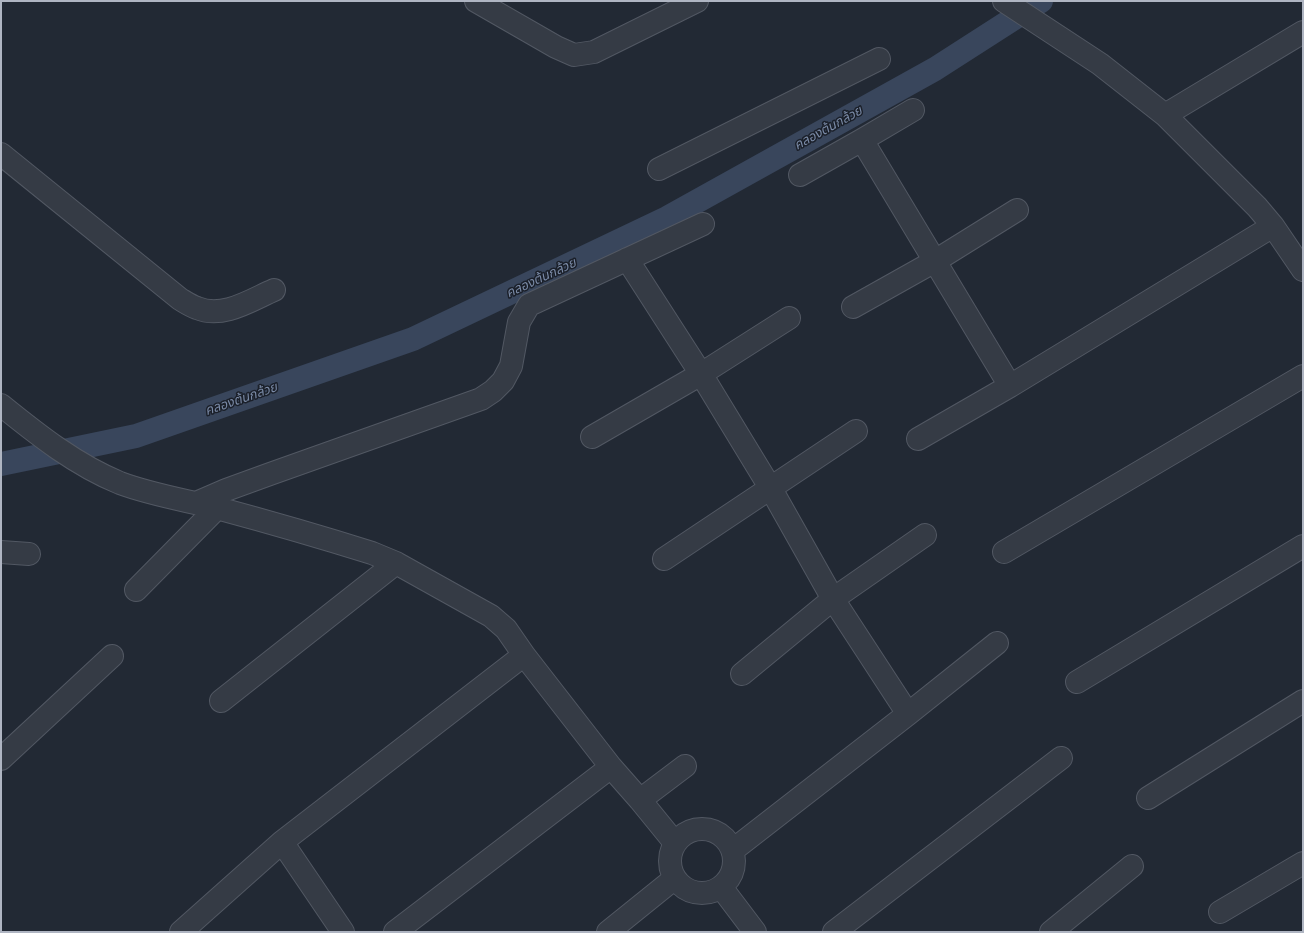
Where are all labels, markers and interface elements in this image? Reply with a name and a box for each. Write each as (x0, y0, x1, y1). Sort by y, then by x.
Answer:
water label: คลองต้นกล้วย (791, 103, 865, 153)
water label: คลองต้นกล้วย (504, 255, 578, 301)
water label: คลองต้นกล้วย (203, 379, 279, 419)

